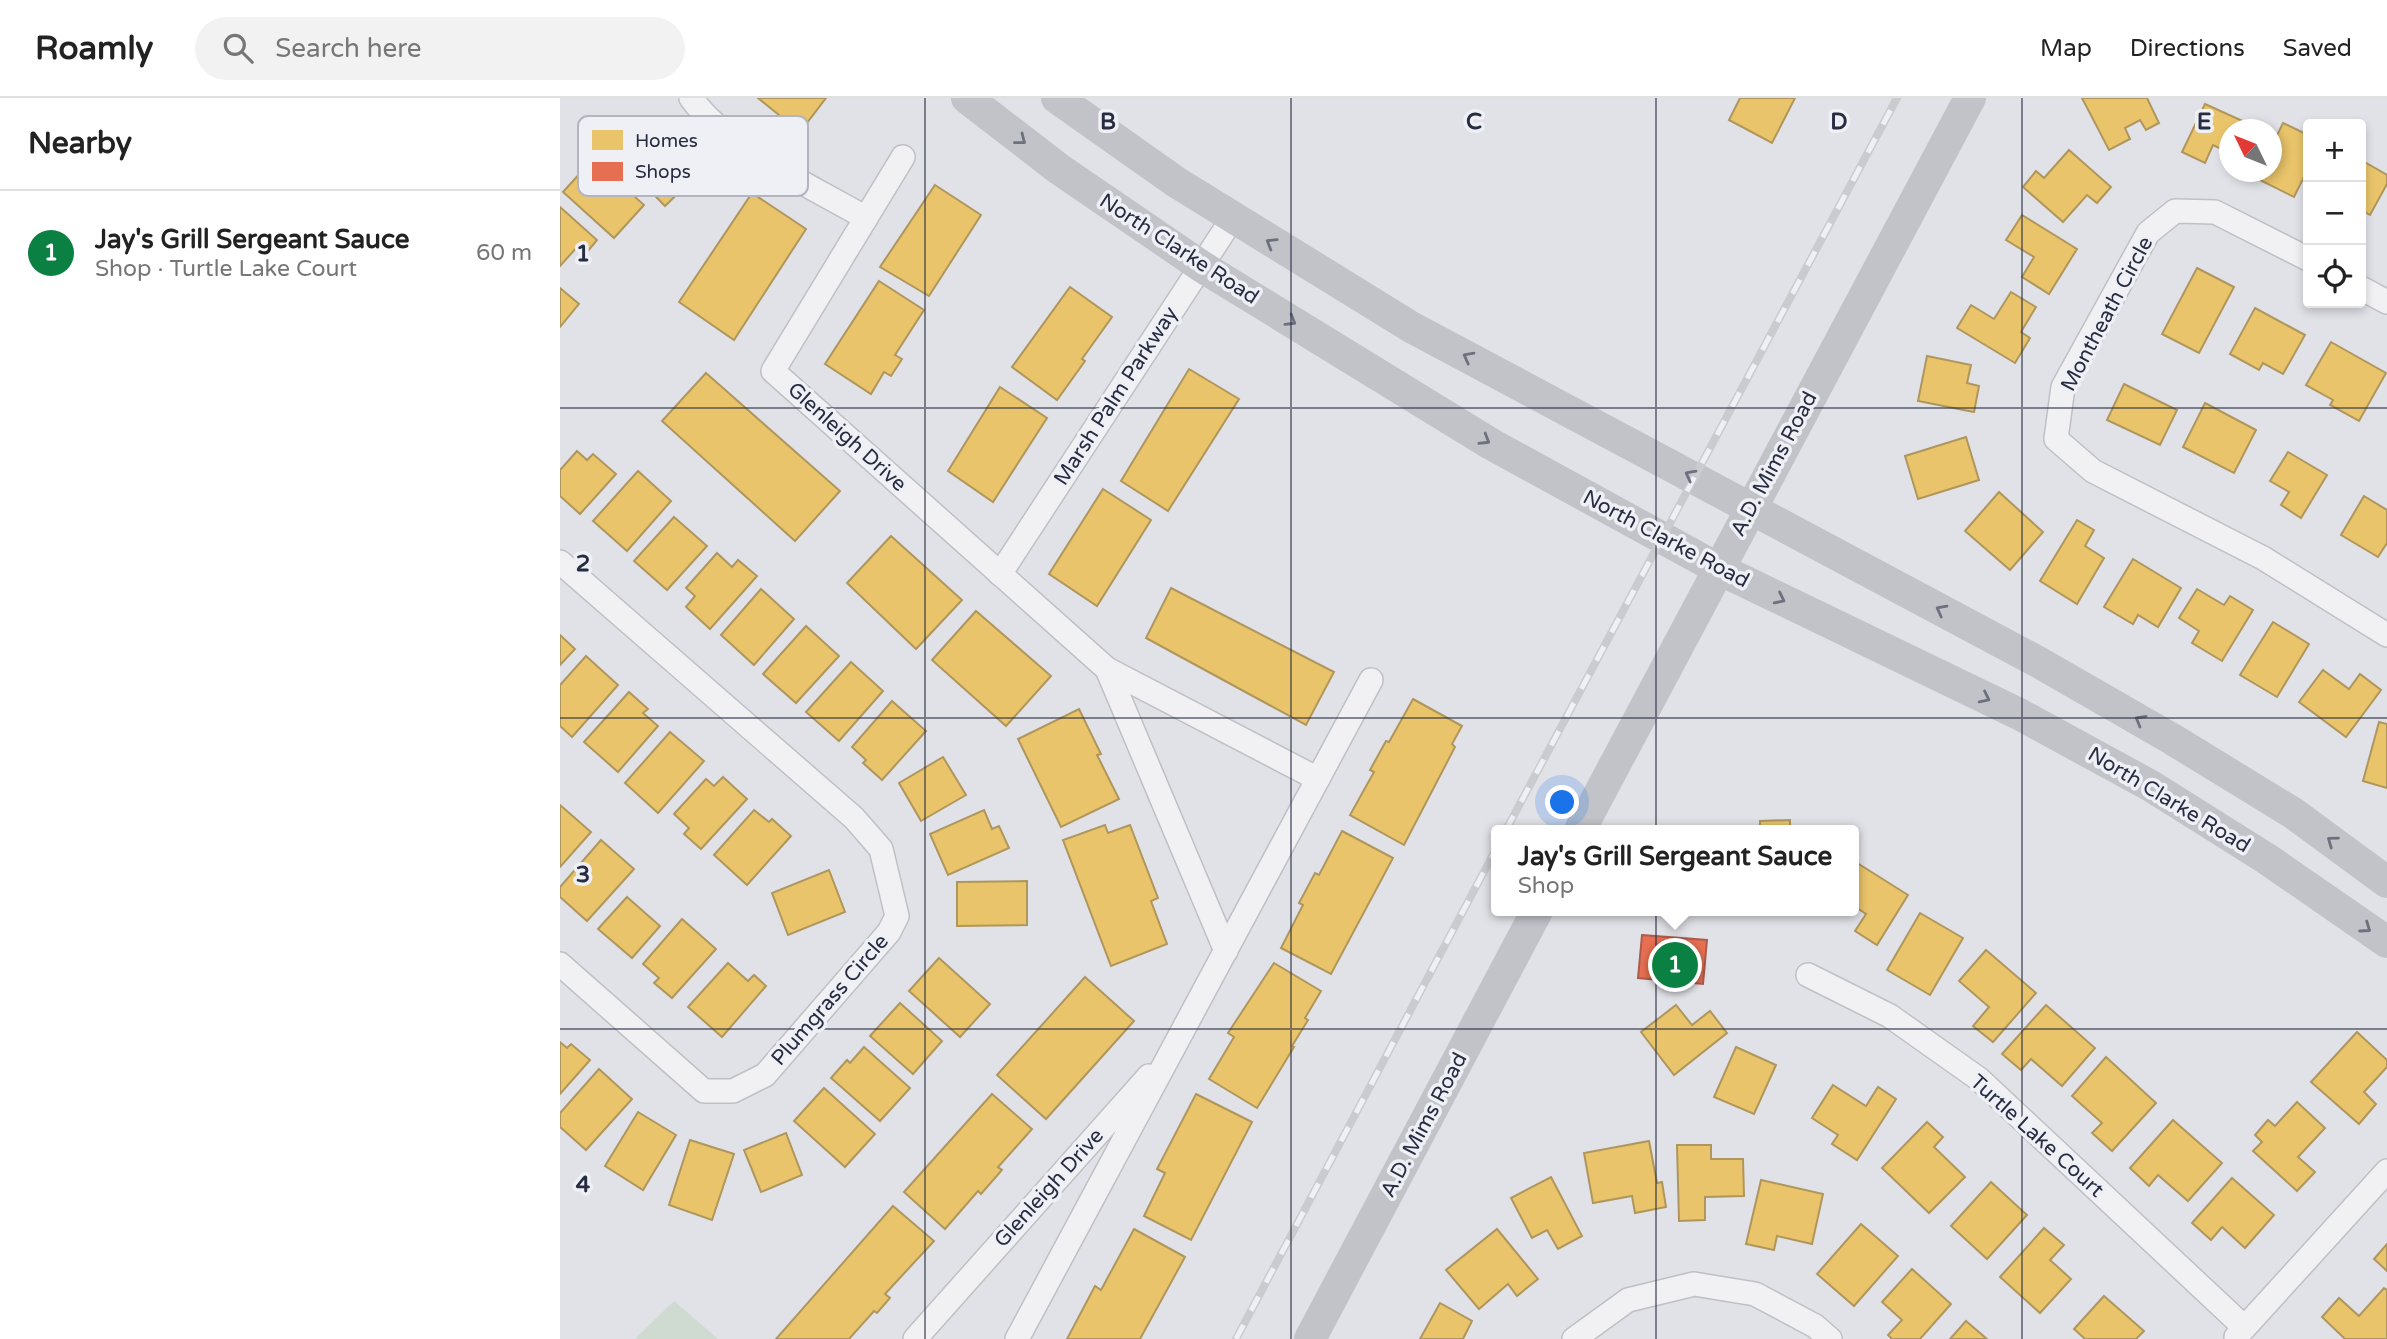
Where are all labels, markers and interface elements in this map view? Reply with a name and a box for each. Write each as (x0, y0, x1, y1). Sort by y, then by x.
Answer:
search box (195, 17, 685, 80)
text: Roamly (35, 29, 153, 68)
icon: search (219, 29, 257, 67)
text: Search here (275, 33, 422, 64)
text: Map (2040, 34, 2092, 63)
text: Directions (2130, 34, 2245, 63)
text: Saved (2283, 34, 2352, 63)
text: B (1100, 108, 1116, 136)
text: C (1466, 108, 1482, 136)
text: D (1830, 108, 1848, 136)
text: E (2197, 108, 2211, 136)
legend (578, 116, 808, 196)
north arrow (2219, 119, 2282, 182)
map controls (2303, 119, 2366, 308)
button: + (2303, 119, 2366, 182)
text: Nearby (28, 125, 132, 162)
text: Homes (635, 130, 698, 152)
one-way arrow (1014, 131, 1026, 144)
text: Shops (635, 161, 691, 183)
button: − (2303, 182, 2366, 245)
street label: North Clarke Road (1095, 188, 1263, 310)
text: Jay's Grill Sergeant Sauce (95, 224, 409, 255)
street label: Montheath Circle (2056, 232, 2158, 396)
one-way arrow (1266, 238, 1279, 251)
text: 1 (44, 239, 58, 267)
text: 60 m (476, 239, 532, 267)
text: 1 (576, 240, 590, 268)
button: locate (2303, 245, 2366, 308)
text: Shop · Turtle Lake Court (95, 255, 357, 283)
street label: Marsh Palm Parkway (1049, 302, 1183, 490)
one-way arrow (1284, 313, 1297, 326)
one-way arrow (1462, 352, 1475, 366)
street label: Glenleigh Drive (782, 377, 912, 497)
street label: A.D. Mims Road (1725, 387, 1823, 541)
one-way arrow (1478, 432, 1491, 445)
one-way arrow (1685, 470, 1698, 483)
street label: North Clarke Road (1579, 485, 1753, 593)
text: 2 (576, 550, 590, 578)
one-way arrow (1773, 590, 1785, 604)
one-way arrow (1936, 605, 1948, 618)
one-way arrow (1978, 689, 1990, 703)
one-way arrow (2134, 715, 2147, 728)
street label: North Clarke Road (2083, 742, 2255, 858)
your location (1545, 785, 1579, 819)
popup (1491, 825, 1859, 916)
one-way arrow (2327, 837, 2340, 850)
text: Jay's Grill Sergeant Sauce (1518, 841, 1832, 872)
text: 3 (576, 861, 590, 889)
text: Shop (1518, 872, 1574, 900)
one-way arrow (2358, 919, 2371, 932)
street label: Plumgrass Circle (766, 929, 894, 1071)
pin: 1 (1652, 939, 1698, 991)
street label: A.D. Mims Road (1375, 1048, 1473, 1202)
street label: Turtle Lake Court (1965, 1069, 2109, 1203)
street label: Glenleigh Drive (989, 1123, 1109, 1253)
text: 4 (576, 1171, 591, 1199)

